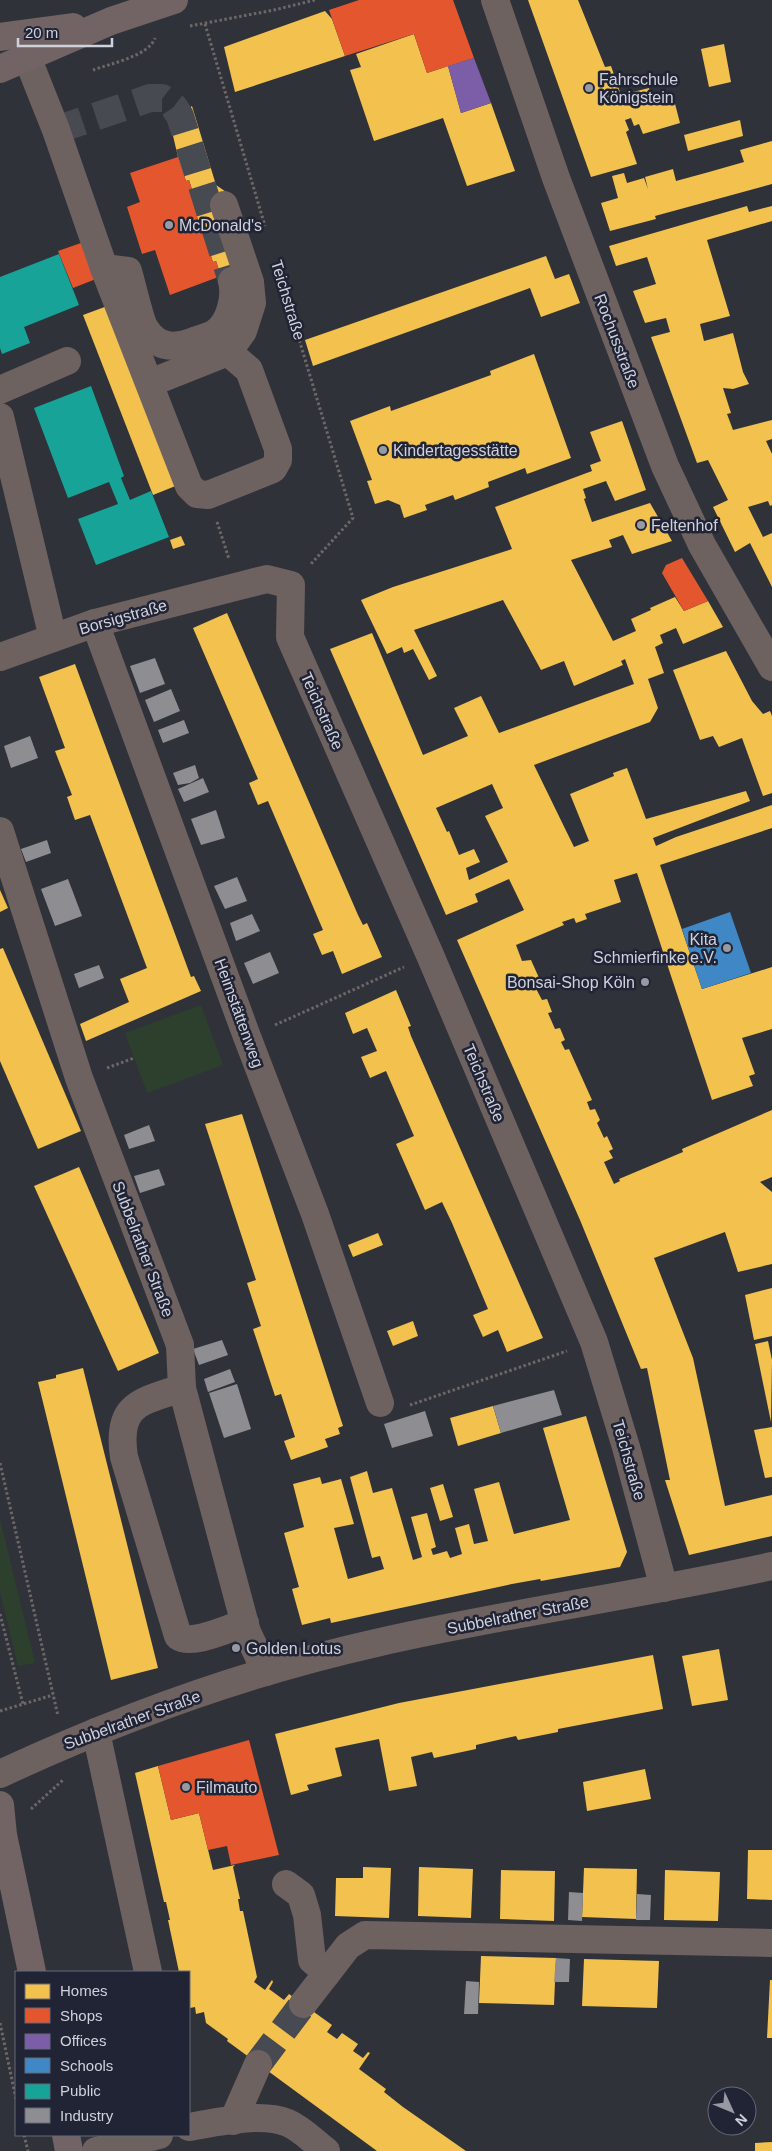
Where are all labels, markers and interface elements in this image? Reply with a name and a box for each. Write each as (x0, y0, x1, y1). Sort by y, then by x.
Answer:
scale bar (18, 15, 111, 47)
text: 20 m (25, 24, 58, 41)
place label: Fahrschule Königstein (599, 71, 678, 106)
marker: Fahrschule Königstein (583, 82, 595, 94)
place label: McDonald's (179, 217, 262, 234)
marker: McDonald's (163, 219, 175, 231)
street label: Teichstraße (268, 258, 308, 342)
street label: Rochusstraße (591, 291, 643, 391)
place label: Kindertagesstätte (393, 442, 518, 459)
marker: Kindertagesstätte (377, 444, 389, 456)
place label: Feltenhof (651, 517, 718, 534)
marker: Feltenhof (635, 519, 647, 531)
street label: Borsigstraße (77, 596, 169, 638)
street label: Teichstraße (297, 670, 347, 752)
place label: Kita Schmierfinke e.V. (593, 931, 717, 966)
marker: Kita Schmierfinke e.V. (721, 942, 733, 954)
street label: Heimstättenweg (211, 956, 267, 1070)
place label: Bonsai-Shop Köln (507, 974, 635, 991)
marker: Bonsai-Shop Köln (639, 976, 651, 988)
street label: Teichstraße (460, 1042, 508, 1124)
street label: Subbelrather Straße (109, 1179, 177, 1319)
street label: Teichstraße (609, 1418, 649, 1502)
street label: Subbelrather Straße (446, 1593, 590, 1637)
place label: Golden Lotus (246, 1640, 341, 1657)
marker: Golden Lotus (230, 1642, 242, 1654)
street label: Subbelrather Straße (61, 1687, 203, 1753)
place label: Filmauto (196, 1779, 257, 1796)
marker: Filmauto (180, 1781, 192, 1793)
legend (15, 1971, 190, 2136)
text: Homes (60, 1982, 108, 1999)
text: Shops (60, 2007, 103, 2024)
text: Offices (60, 2032, 106, 2049)
text: Schools (60, 2057, 113, 2074)
text: Public (60, 2082, 101, 2099)
north arrow (707, 2086, 757, 2136)
text: Industry (60, 2107, 114, 2124)
text: N (732, 2111, 751, 2129)

